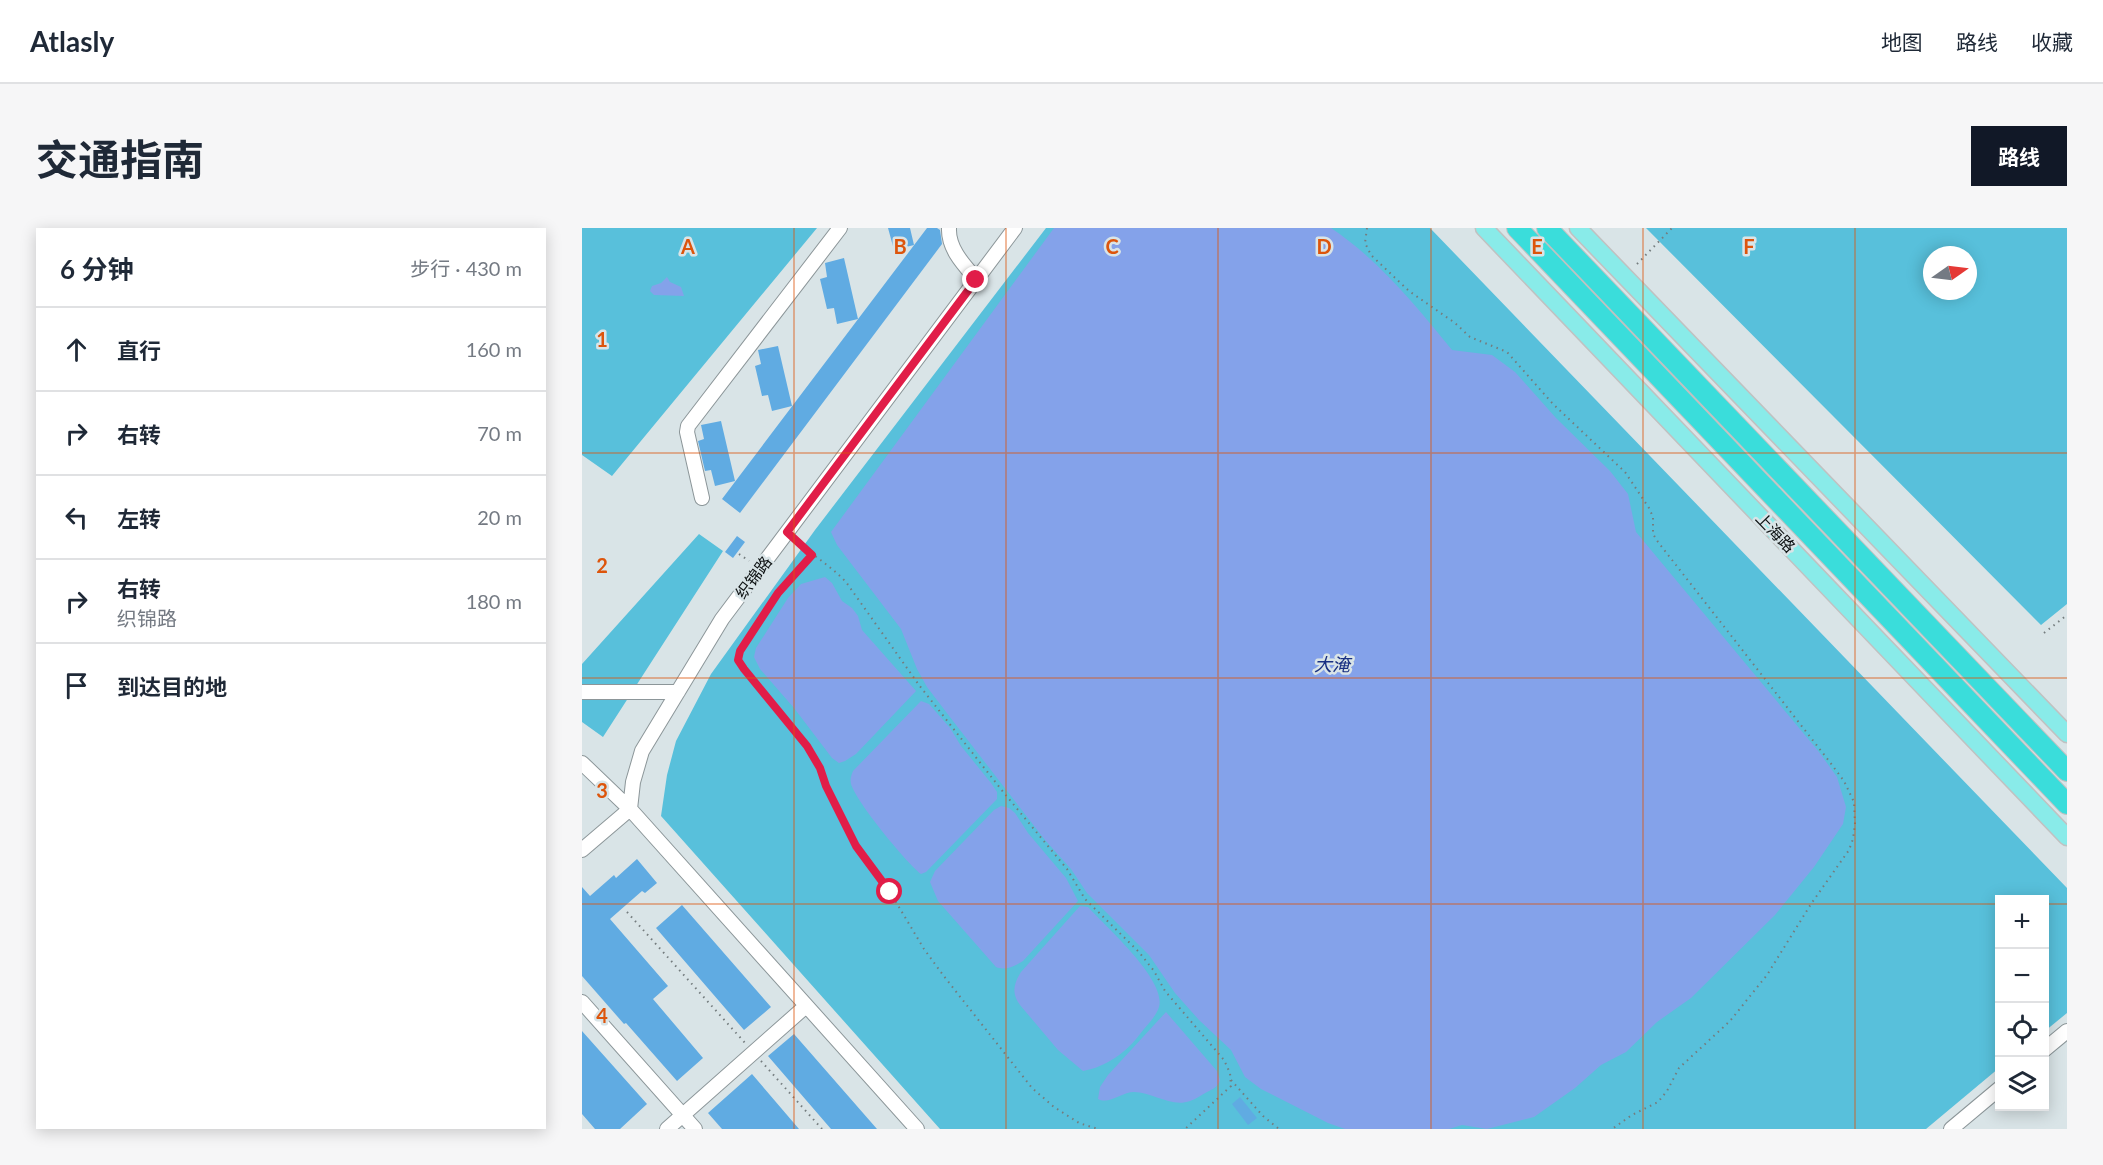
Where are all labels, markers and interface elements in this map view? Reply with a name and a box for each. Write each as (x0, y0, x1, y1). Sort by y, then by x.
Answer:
text: Atlasly (30, 24, 114, 58)
text: 地图 (1881, 29, 1923, 54)
text: 路线 (1956, 29, 1998, 54)
text: 收藏 (2031, 29, 2073, 54)
button: 路线 (1971, 126, 2067, 186)
text: 交通指南 (36, 134, 204, 184)
text: A (680, 234, 695, 258)
text: B (893, 234, 907, 258)
text: C (1105, 234, 1119, 258)
text: D (1316, 234, 1332, 258)
text: E (1531, 234, 1543, 258)
text: F (1743, 234, 1755, 258)
north arrow (1923, 246, 1977, 300)
text: 6 分钟 (60, 253, 133, 285)
text: 步行 · 430 m (410, 256, 522, 280)
route end (962, 266, 988, 292)
text: 1 (596, 327, 608, 351)
icon: ahead (60, 333, 93, 366)
text: 直行 (117, 337, 161, 364)
text: 160 m (466, 337, 522, 361)
icon: right (60, 417, 93, 450)
text: 右转 (117, 421, 161, 448)
text: 70 m (477, 421, 522, 445)
icon: left (60, 501, 93, 534)
text: 左转 (117, 505, 161, 532)
text: 20 m (477, 505, 522, 529)
street label: 上海路 (1752, 508, 1800, 556)
street label: 织锦路 (731, 552, 775, 602)
text: 2 (596, 553, 608, 577)
text: 右转 (117, 575, 161, 602)
icon: right (60, 585, 93, 618)
text: 180 m (466, 589, 522, 613)
text: 织锦路 (117, 606, 177, 630)
water label: 大淹 (1314, 653, 1353, 675)
icon: arrive (60, 669, 93, 702)
text: 到达目的地 (117, 673, 227, 700)
text: 3 (596, 778, 608, 802)
route start (876, 878, 902, 904)
map controls (1995, 895, 2049, 1111)
button: + (1995, 895, 2049, 949)
button: − (1995, 949, 2049, 1003)
text: 4 (596, 1003, 608, 1027)
button: locate (1995, 1003, 2049, 1057)
button: layers (1995, 1057, 2049, 1111)

